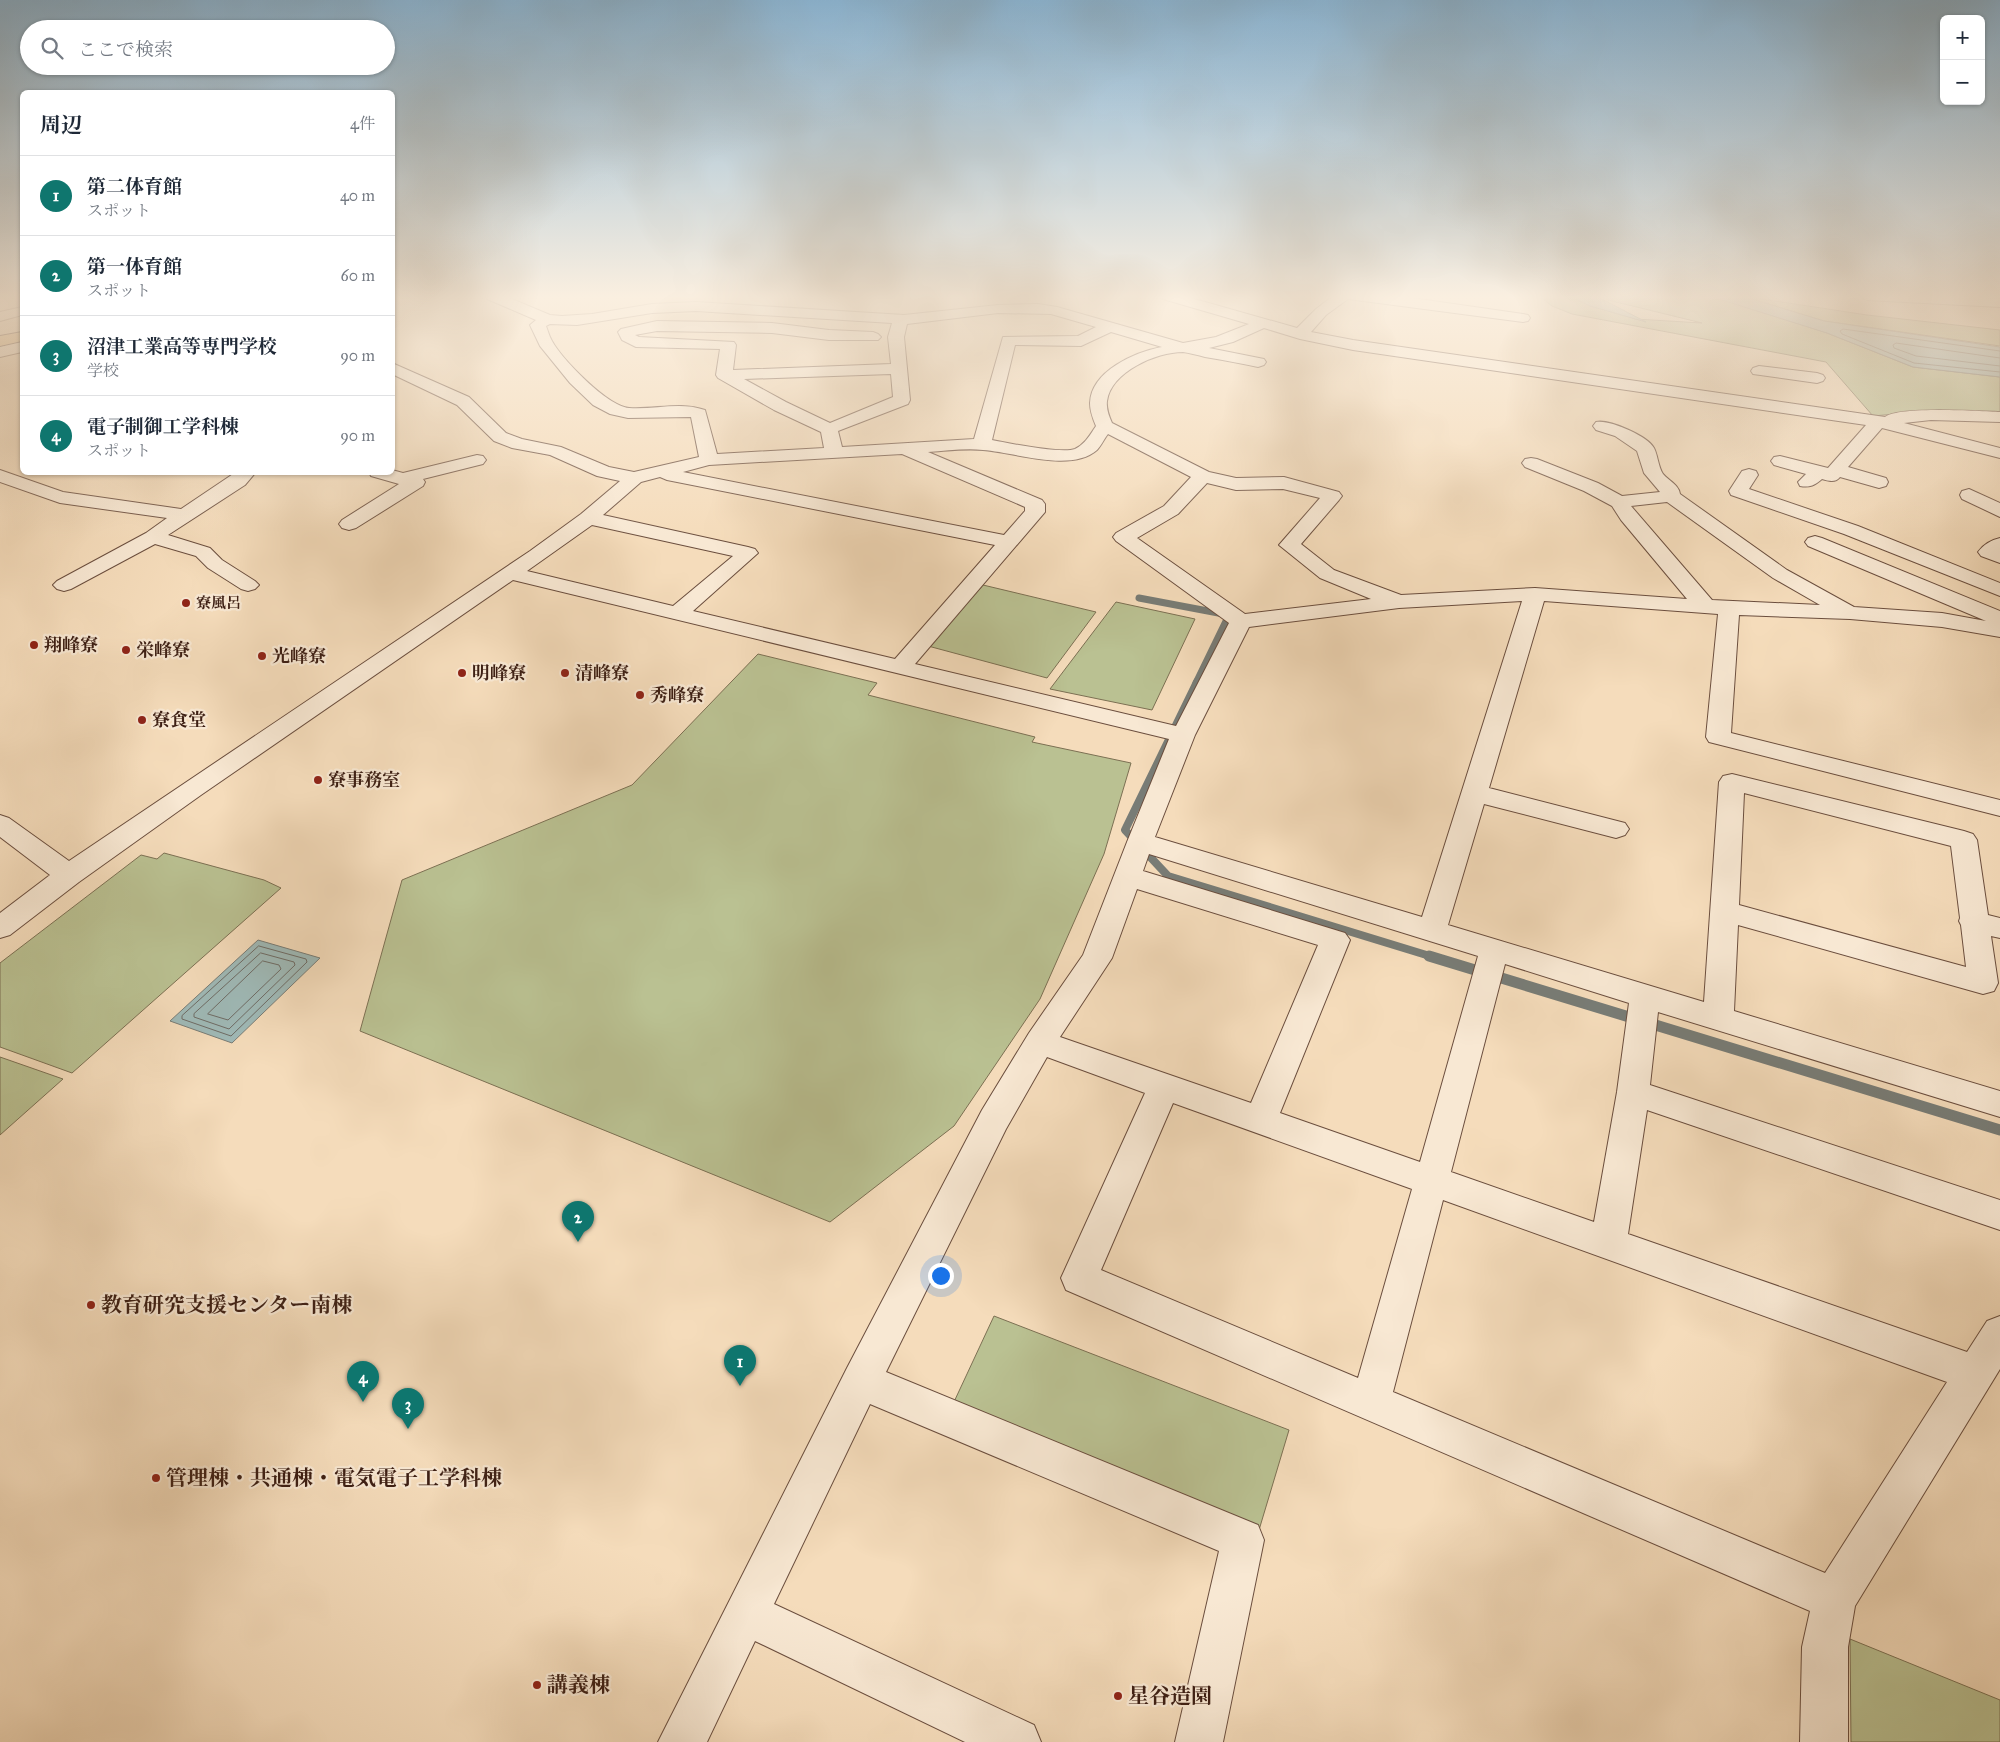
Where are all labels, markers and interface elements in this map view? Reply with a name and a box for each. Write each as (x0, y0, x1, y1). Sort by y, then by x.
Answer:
map controls (1940, 15, 1985, 105)
button: + (1940, 15, 1985, 60)
search box (20, 20, 395, 75)
icon: search (38, 34, 66, 62)
text: ここで検索 (78, 38, 173, 61)
button: − (1940, 60, 1985, 105)
text: 周辺 (40, 112, 82, 138)
text: 4件 (350, 114, 375, 133)
text: 第二体育館 (87, 175, 182, 198)
text: 1 (53, 186, 59, 205)
text: 40 m (340, 186, 375, 205)
text: スポット (87, 201, 151, 220)
text: 第一体育館 (87, 255, 182, 278)
text: 2 (52, 266, 60, 285)
text: 60 m (341, 266, 375, 285)
text: スポット (87, 281, 151, 300)
text: 沼津工業高等専門学校 (87, 335, 277, 358)
text: 3 (53, 346, 59, 365)
text: 90 m (340, 346, 375, 365)
text: 学校 (87, 361, 119, 380)
text: 電子制御工学科棟 (87, 415, 239, 438)
text: 4 (52, 426, 60, 445)
text: 90 m (340, 426, 375, 445)
text: スポット (87, 441, 151, 460)
place label: 寮風呂 (196, 594, 241, 612)
marker: 寮風呂 (180, 597, 192, 609)
place label: 翔峰寮 (44, 634, 98, 656)
marker: 翔峰寮 (28, 639, 40, 651)
place label: 栄峰寮 (136, 639, 190, 661)
marker: 栄峰寮 (120, 644, 132, 656)
place label: 光峰寮 (272, 645, 326, 667)
marker: 光峰寮 (256, 650, 268, 662)
place label: 明峰寮 (472, 662, 526, 684)
place label: 清峰寮 (575, 662, 629, 684)
marker: 明峰寮 (456, 667, 468, 679)
marker: 清峰寮 (559, 667, 571, 679)
place label: 秀峰寮 (650, 684, 704, 706)
marker: 秀峰寮 (634, 689, 646, 701)
place label: 寮食堂 (152, 709, 206, 731)
marker: 寮食堂 (136, 714, 148, 726)
place label: 寮事務室 (328, 769, 400, 791)
marker: 寮事務室 (312, 774, 324, 786)
pin: 2 (562, 1201, 594, 1242)
your location (928, 1263, 954, 1289)
place label: 教育研究支援センター南棟 (101, 1292, 352, 1318)
marker: 教育研究支援センター南棟 (85, 1299, 97, 1311)
pin: 1 (724, 1345, 756, 1386)
pin: 4 (347, 1361, 379, 1402)
pin: 3 (392, 1388, 424, 1429)
place label: 管理棟・共通棟・電気電子工学科棟 (166, 1465, 502, 1491)
marker: 管理棟・共通棟・電気電子工学科棟 (150, 1472, 162, 1484)
place label: 講義棟 (547, 1672, 610, 1698)
marker: 講義棟 (531, 1679, 543, 1691)
place label: 星谷造園 (1128, 1683, 1212, 1709)
marker: 星谷造園 (1112, 1690, 1124, 1702)

